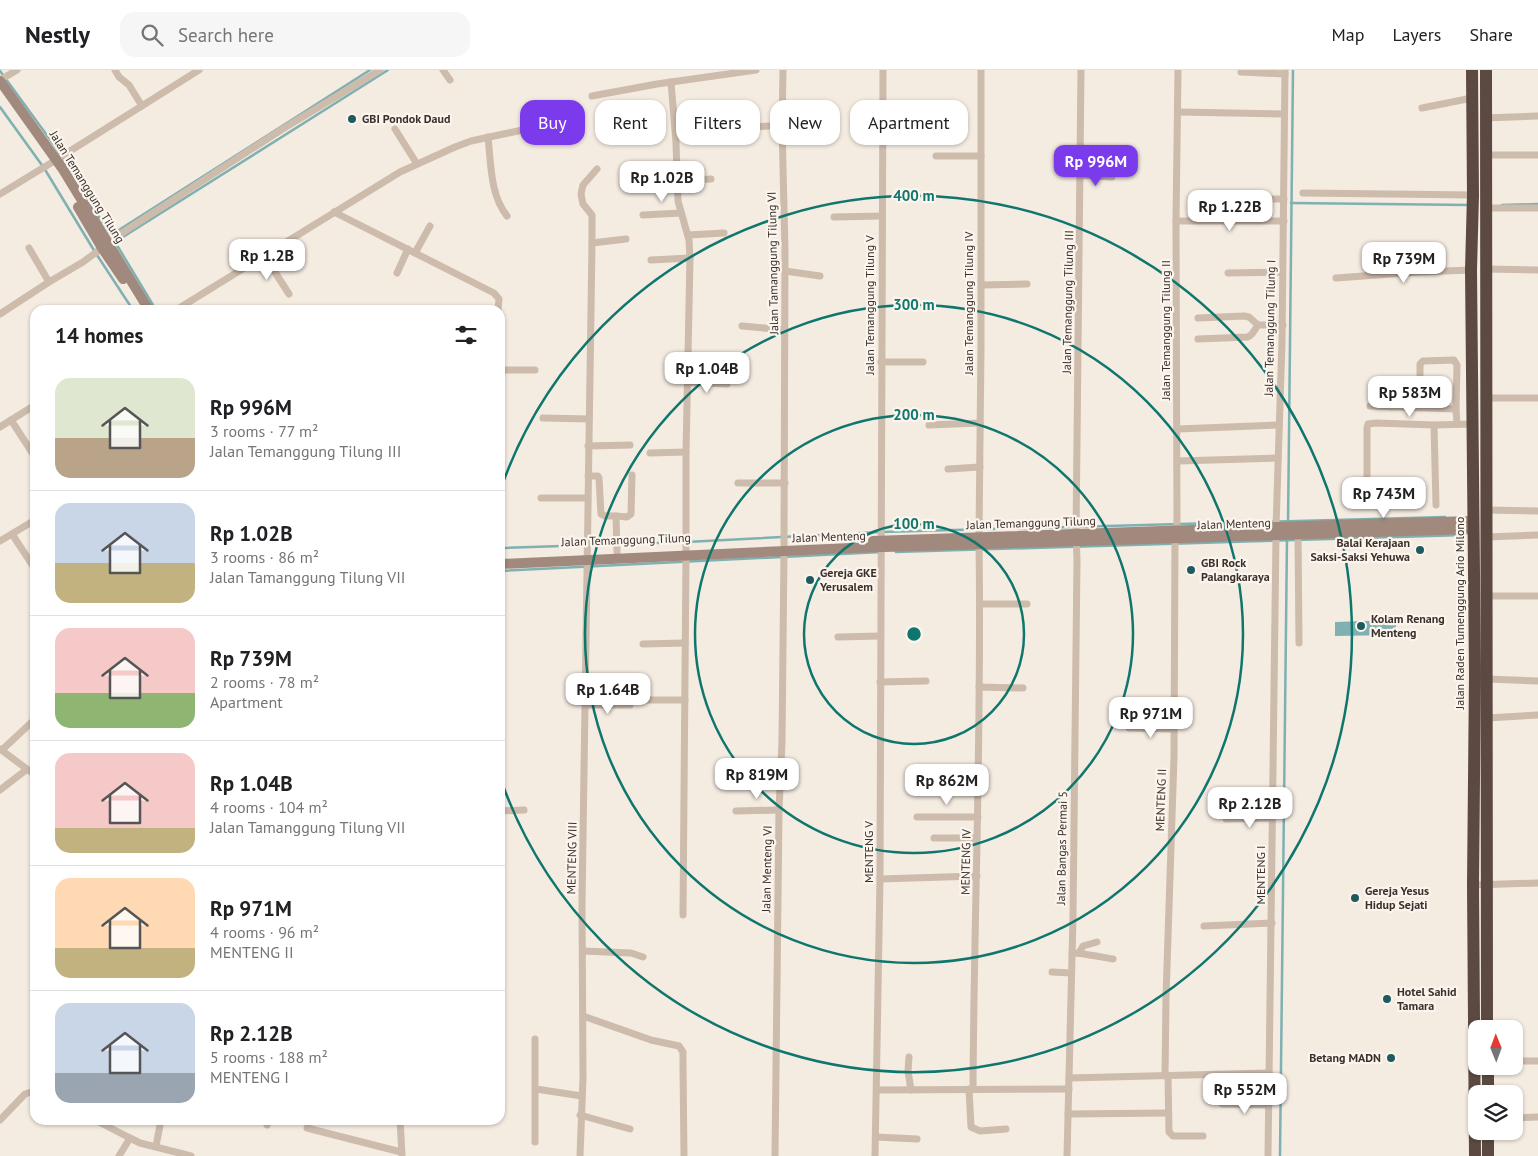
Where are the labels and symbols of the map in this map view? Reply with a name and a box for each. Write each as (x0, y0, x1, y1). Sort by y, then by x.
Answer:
place label: GBI Pondok Daud (362, 111, 450, 126)
marker: GBI Pondok Daud (346, 113, 358, 125)
street label: Jalan Temanggung Tilung (46, 127, 128, 246)
pin: Rp 996M (1050, 144, 1142, 187)
pin: Rp 1.02B (610, 160, 714, 203)
text: 400 m (893, 186, 935, 205)
pin: Rp 1.22B (1178, 190, 1282, 232)
street label: Jalan Tamanggung Tilung VI (764, 191, 781, 336)
street label: Jalan Temanggung Tilung III (1059, 230, 1076, 375)
street label: Jalan Temanggung Tilung IV (961, 231, 976, 376)
street label: Jalan Temanggung Tilung V (862, 235, 877, 376)
pin: Rp 1.2B (221, 238, 313, 281)
pin: Rp 739M (1358, 242, 1450, 284)
street label: Jalan Temanggung Tilung II (1158, 260, 1173, 401)
street label: Jalan Temanggung Tilung I (1261, 260, 1278, 397)
text: 300 m (893, 295, 935, 314)
pin: Rp 1.04B (655, 352, 759, 394)
pin: Rp 583M (1364, 376, 1456, 418)
text: 200 m (893, 405, 935, 424)
pin: Rp 743M (1338, 476, 1430, 519)
street label: Jalan Temanggung Tilung (965, 513, 1096, 532)
text: 100 m (893, 514, 935, 533)
street label: Jalan Menteng (1196, 515, 1271, 532)
street label: Jalan Raden Tumenggung Ario Milono (1452, 517, 1467, 710)
street label: Jalan Menteng (791, 528, 866, 545)
street label: Jalan Temanggung Tilung (560, 530, 691, 549)
place label: Balai Kerajaan Saksi-Saksi Yehuwa (1310, 535, 1410, 564)
marker: Balai Kerajaan Saksi-Saksi Yehuwa (1414, 544, 1426, 556)
place label: GBI Rock Palangkaraya (1201, 555, 1270, 584)
marker: GBI Rock Palangkaraya (1185, 564, 1197, 576)
place label: Gereja GKE Yerusalem (819, 565, 877, 594)
marker: Gereja GKE Yerusalem (804, 574, 816, 586)
place label: Kolam Renang Menteng (1371, 611, 1445, 640)
marker: Kolam Renang Menteng (1355, 620, 1367, 632)
centre of rings (905, 625, 923, 643)
pin: Rp 1.64B (556, 672, 660, 715)
pin: Rp 971M (1105, 696, 1197, 739)
pin: Rp 819M (711, 758, 803, 800)
pin: Rp 862M (901, 764, 993, 806)
street label: MENTENG II (1152, 768, 1169, 832)
pin: Rp 2.12B (1198, 786, 1302, 829)
street label: Jalan Bangas Permai 5 (1053, 791, 1070, 906)
street label: MENTENG V (861, 821, 876, 883)
street label: MENTENG VIII (563, 822, 580, 894)
street label: Jalan Menteng VI (758, 825, 775, 914)
street label: MENTENG IV (957, 829, 974, 895)
street label: MENTENG I (1253, 845, 1268, 905)
place label: Gereja Yesus Hidup Sejati (1365, 883, 1429, 912)
marker: Gereja Yesus Hidup Sejati (1349, 892, 1361, 904)
place label: Hotel Sahid Tamara (1397, 984, 1457, 1013)
marker: Hotel Sahid Tamara (1381, 993, 1393, 1005)
north arrow (1468, 1020, 1522, 1075)
place label: Betang MADN (1309, 1050, 1381, 1065)
marker: Betang MADN (1385, 1052, 1397, 1064)
pin: Rp 552M (1199, 1072, 1291, 1115)

